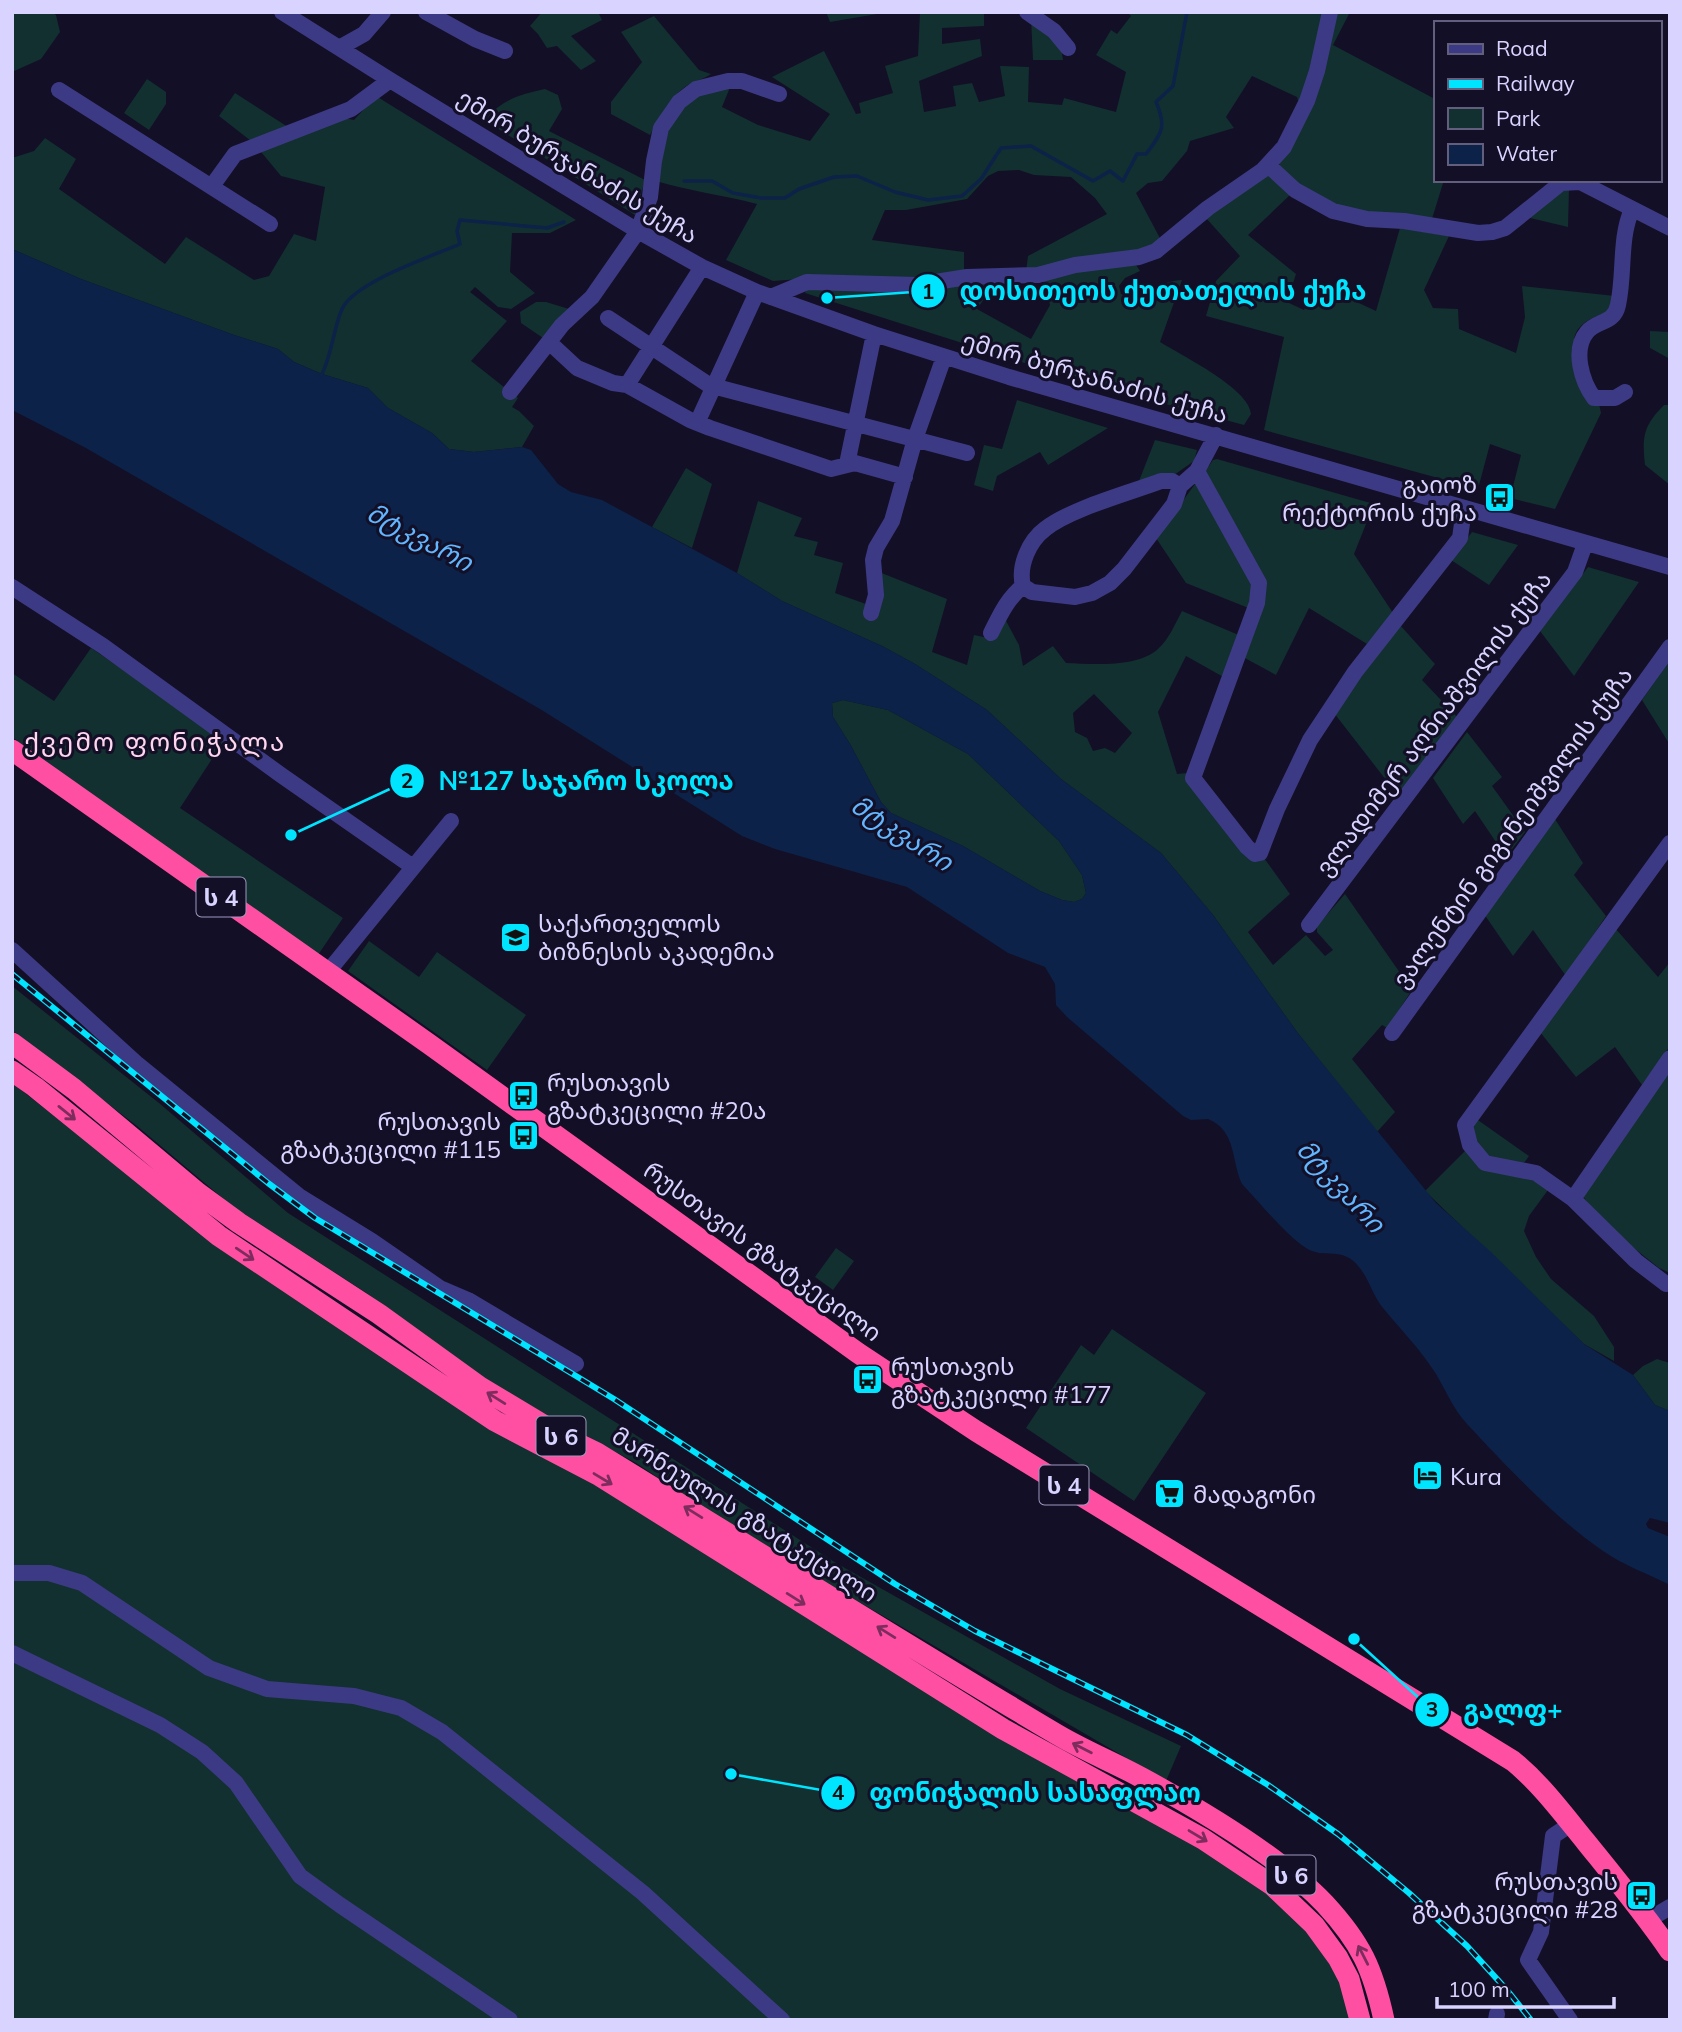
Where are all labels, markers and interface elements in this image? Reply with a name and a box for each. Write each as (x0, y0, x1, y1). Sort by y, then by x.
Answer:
legend (1434, 21, 1661, 182)
text: Road (1496, 35, 1547, 61)
text: Railway (1496, 70, 1575, 96)
street label: ემირ ბურჯანაძის ქუჩა (452, 82, 704, 250)
text: Park (1496, 105, 1540, 131)
text: Water (1496, 140, 1557, 166)
callout: დოსითეოს ქუთათელის ქუჩა (910, 268, 1380, 315)
text: დოსითეოს ქუთათელის ქუჩა (960, 274, 1366, 308)
text: 1 (922, 278, 934, 304)
street label: ემირ ბურჯანაძის ქუჩა (959, 325, 1231, 429)
place label: გაიოზ რექტორის ქუჩა (1282, 469, 1477, 527)
bus stop icon: გაიოზ რექტორის ქუჩა (1483, 481, 1517, 515)
water label: მტკვარი (362, 495, 479, 579)
street label: ვლადიმერ აღნიაშვილის ქუჩა (1309, 565, 1558, 882)
street label: ვალენტინ გიგინეიშვილის ქუჩა (1385, 661, 1639, 993)
district label: ქვემო ფონიჭალა (24, 725, 286, 758)
callout: №127 საჯარო სკოლა (389, 757, 747, 804)
text: №127 საჯარო სკოლა (438, 764, 734, 797)
text: 2 (401, 767, 413, 793)
water label: მტკვარი (845, 788, 960, 879)
road number: ს 4 (196, 877, 246, 916)
place label: საქართველოს ბიზნესის აკადემია (538, 908, 775, 966)
school or university icon: საქართველოს ბიზნესის აკადემია (498, 920, 532, 954)
place label: რუსთავის გზატკეცილი #20ა (547, 1067, 766, 1125)
bus stop icon: რუსთავის გზატკეცილი #20ა (507, 1079, 541, 1113)
one-way arrow (57, 1105, 75, 1120)
place label: რუსთავის გზატკეცილი #115 (280, 1106, 501, 1164)
bus stop icon: რუსთავის გზატკეცილი #115 (507, 1118, 541, 1152)
water label: მტკვარი (1290, 1133, 1393, 1240)
street label: რუსთავის გზატკეცილი (638, 1155, 888, 1347)
one-way arrow (235, 1246, 254, 1261)
place label: რუსთავის გზატკეცილი #177 (891, 1351, 1112, 1409)
bus stop icon: რუსთავის გზატკეცილი #177 (851, 1363, 885, 1397)
one-way arrow (487, 1390, 507, 1404)
road number: ს 6 (536, 1416, 586, 1456)
street label: მარნეულის გზატკეცილი (607, 1420, 883, 1608)
hotel icon: Kura (1410, 1459, 1444, 1493)
place label: Kura (1450, 1461, 1502, 1491)
road number: ს 4 (1040, 1466, 1088, 1504)
one-way arrow (593, 1472, 613, 1486)
supermarket icon: მადაგონი (1153, 1477, 1187, 1511)
place label: მადაგონი (1193, 1479, 1316, 1509)
one-way arrow (684, 1504, 703, 1519)
one-way arrow (786, 1593, 806, 1607)
one-way arrow (877, 1625, 897, 1639)
callout: გალფ+ (1414, 1687, 1577, 1734)
text: გალფ+ (1463, 1693, 1563, 1726)
text: 3 (1426, 1696, 1438, 1722)
one-way arrow (1072, 1740, 1093, 1754)
callout: ფონიჭალის სასაფლაო (821, 1769, 1215, 1816)
text: ფონიჭალის სასაფლაო (869, 1776, 1201, 1809)
text: 4 (832, 1779, 845, 1805)
one-way arrow (1187, 1829, 1207, 1843)
road number: ს 6 (1266, 1856, 1316, 1894)
place label: რუსთავის გზატკეცილი #28 (1412, 1866, 1618, 1924)
bus stop icon: რუსთავის გზატკეცილი #28 (1624, 1878, 1658, 1912)
one-way arrow (1356, 1945, 1370, 1966)
scale bar (1437, 1966, 1614, 2010)
text: 100 m (1448, 1976, 1510, 2002)

